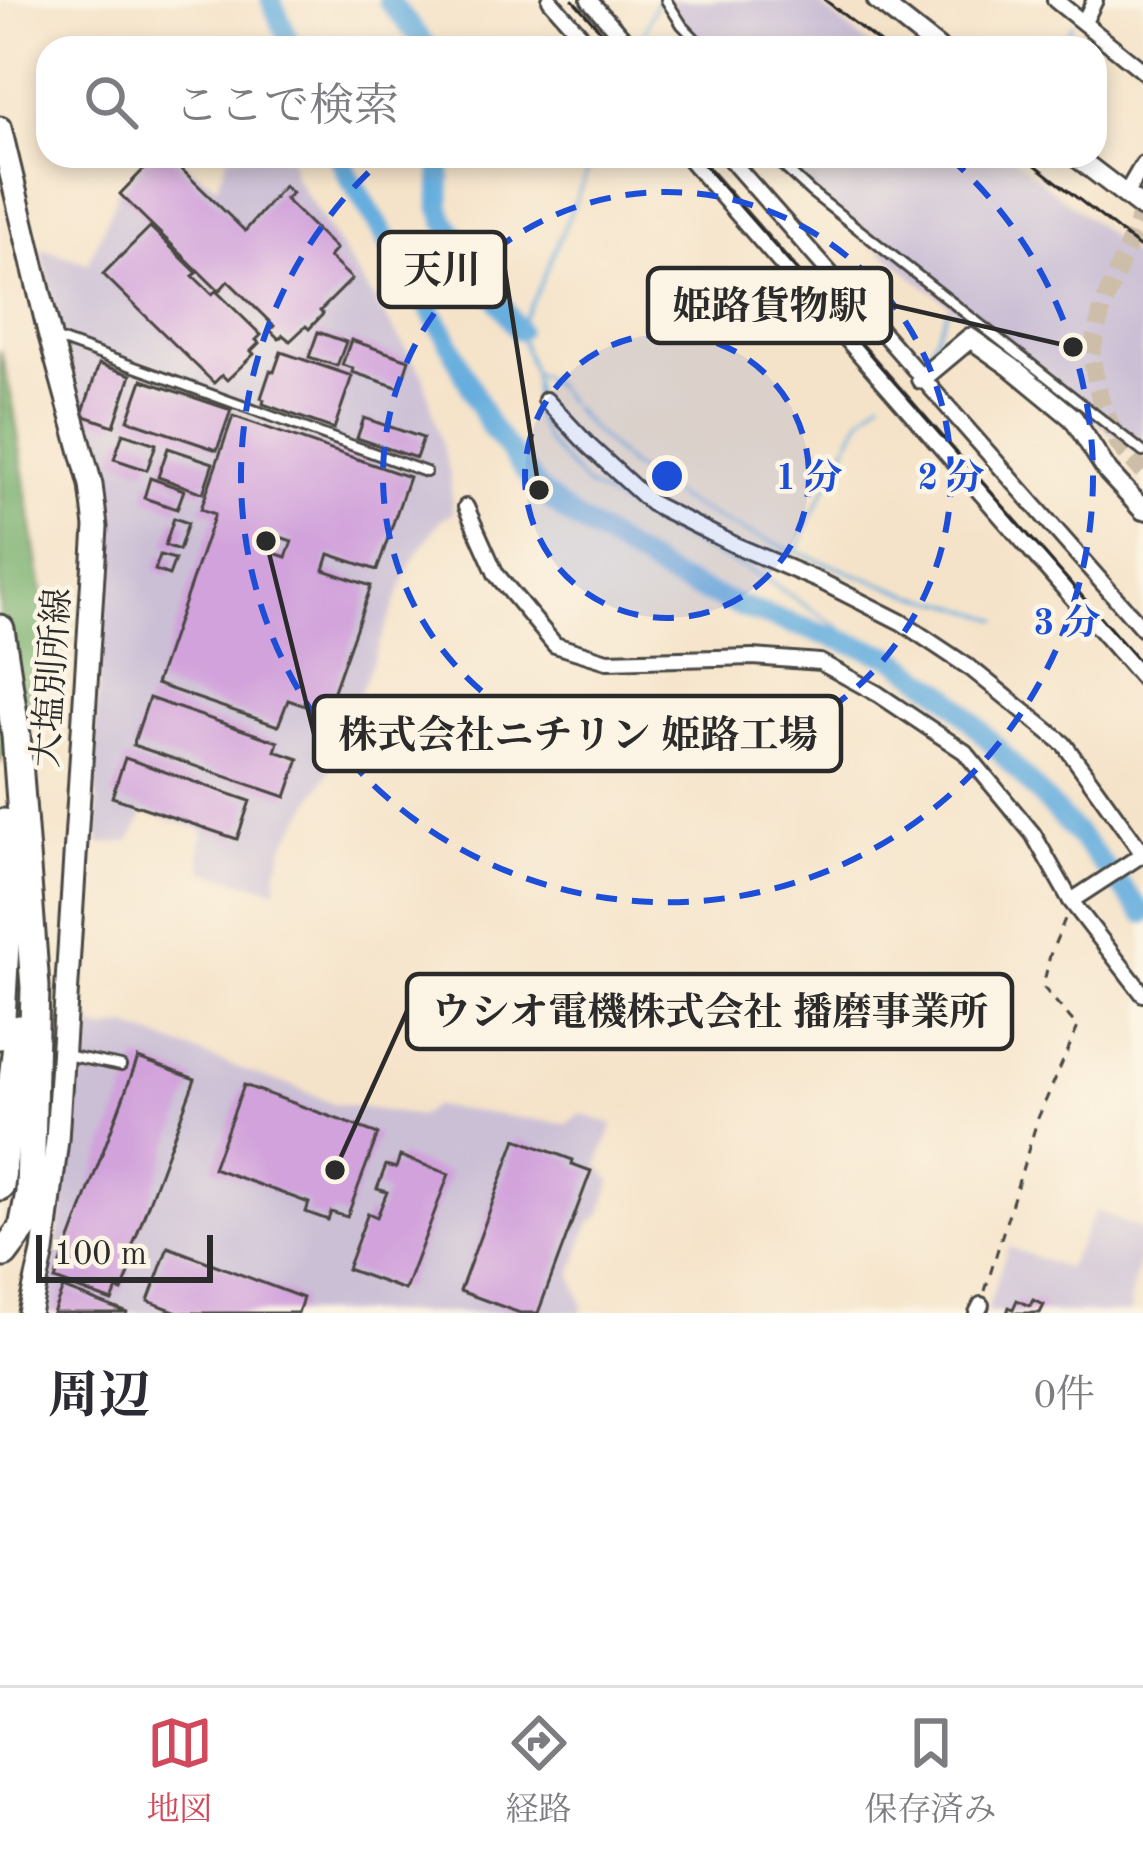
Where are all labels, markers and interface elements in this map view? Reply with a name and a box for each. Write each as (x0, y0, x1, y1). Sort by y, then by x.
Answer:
search box (36, 36, 1107, 168)
icon: search (78, 69, 144, 135)
text: ここで検索 (174, 86, 399, 131)
callout: 天川 (379, 232, 505, 307)
text: 天川 (403, 250, 481, 292)
callout: 姫路貨物駅 (648, 268, 891, 343)
text: 姫路貨物駅 (672, 285, 868, 328)
centre of rings (646, 455, 688, 497)
text: 1 分 (776, 458, 842, 498)
text: 2 分 (918, 458, 984, 498)
street label: 大塩別所線 (26, 587, 78, 769)
text: 3 分 (1034, 603, 1100, 643)
callout: 株式会社ニチリン 姫路工場 (314, 696, 841, 771)
text: 株式会社ニチリン 姫路工場 (339, 714, 817, 757)
callout: ウシオ電機株式会社 播磨事業所 (407, 974, 1012, 1049)
text: ウシオ電機株式会社 播磨事業所 (432, 991, 988, 1034)
scale bar (36, 1229, 213, 1282)
text: 100 m (54, 1239, 147, 1272)
text: 周辺 (48, 1373, 150, 1424)
text: 0件 (1033, 1377, 1095, 1416)
tab: 地図 (147, 1710, 213, 1832)
tab: 経路 (506, 1710, 572, 1832)
tab: 保存済み (865, 1710, 997, 1832)

